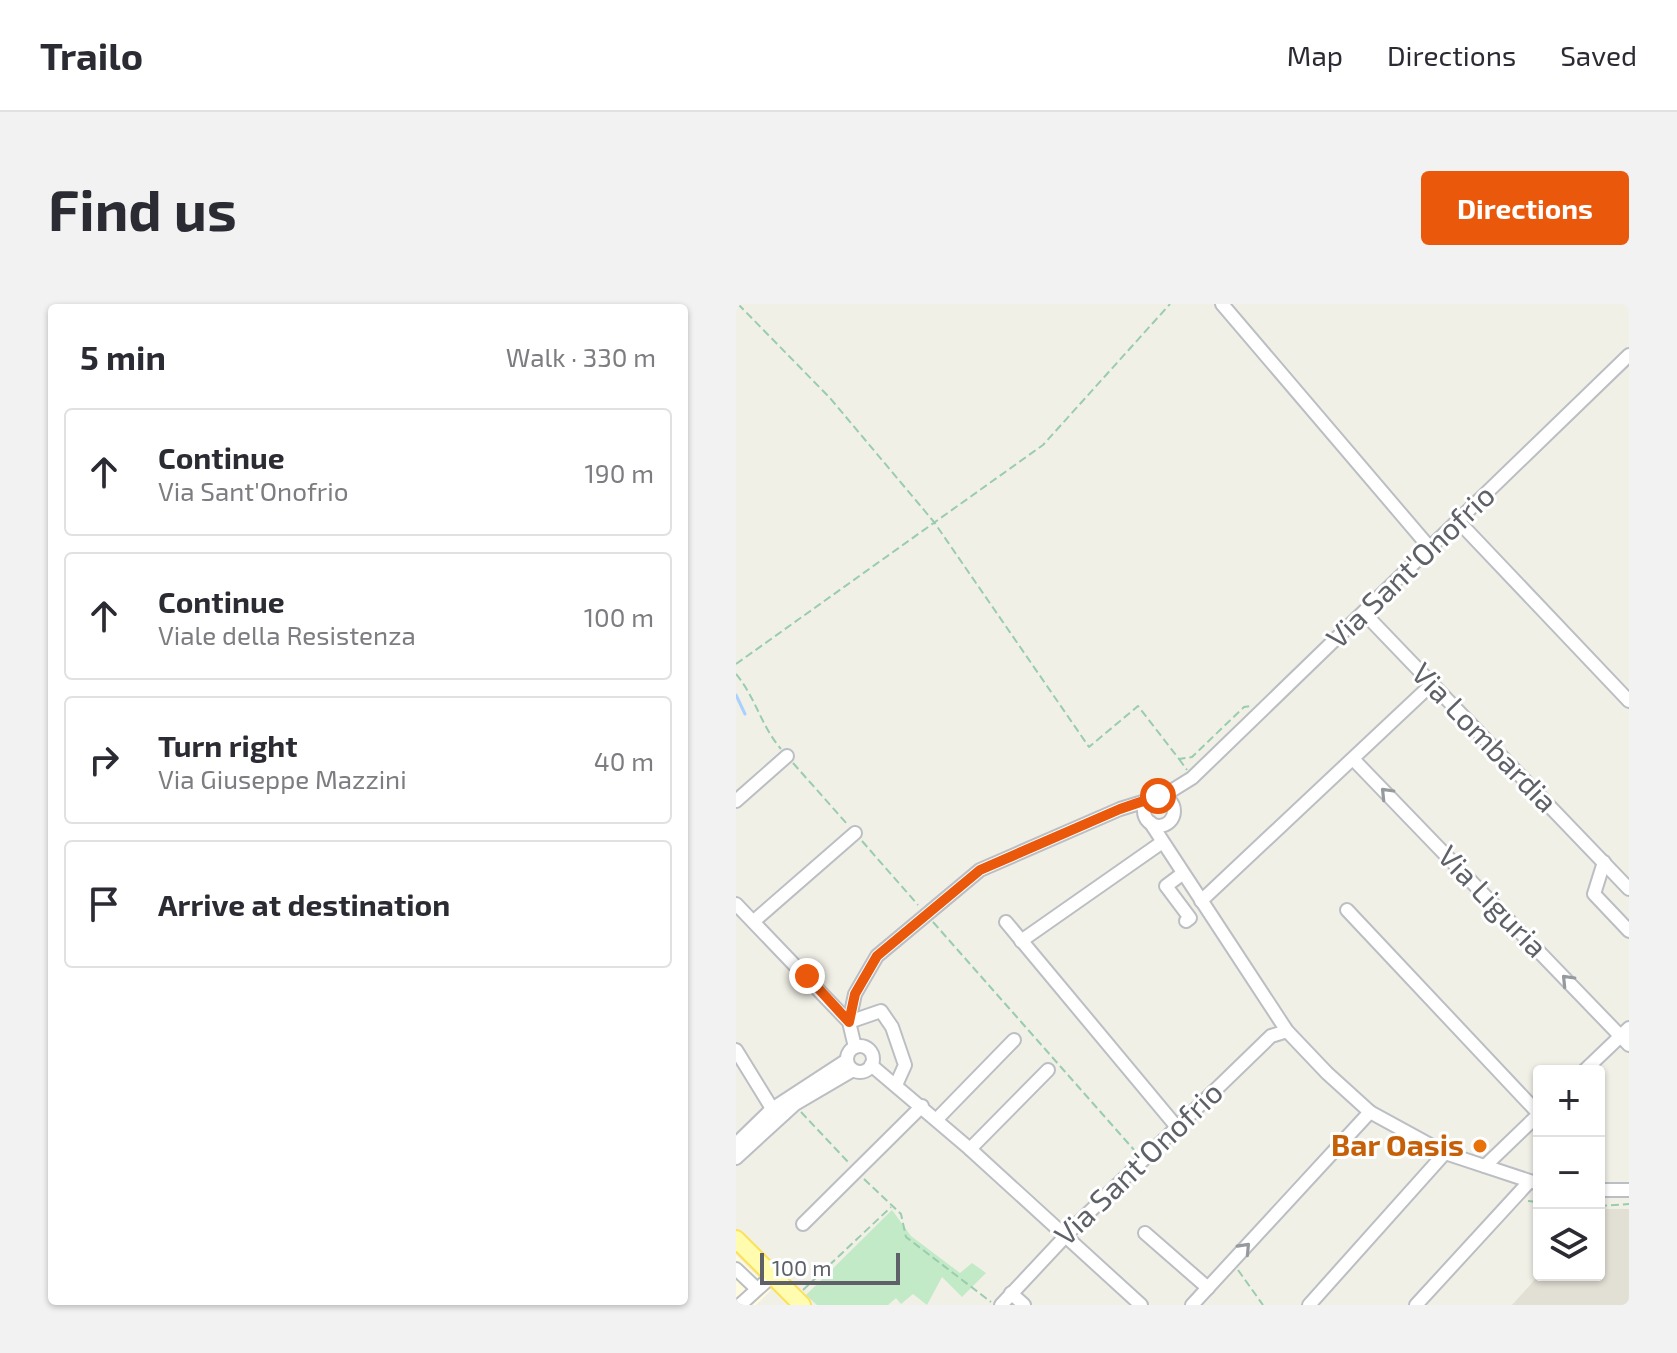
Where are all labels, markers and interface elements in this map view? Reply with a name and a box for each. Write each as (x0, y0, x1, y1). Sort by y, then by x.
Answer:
text: Trailo (40, 32, 143, 78)
text: Map (1287, 38, 1343, 72)
text: Directions (1387, 38, 1516, 72)
text: Saved (1560, 38, 1637, 72)
button: Directions (1421, 171, 1629, 245)
text: Find us (48, 175, 237, 242)
text: 5 min (80, 336, 166, 377)
text: Walk · 330 m (506, 341, 656, 372)
text: Continue (158, 439, 285, 475)
icon: ahead (82, 450, 126, 494)
text: 190 m (585, 457, 654, 488)
text: Via Sant'Onofrio (158, 475, 348, 506)
street label: Via Sant'Onofrio (1318, 476, 1501, 655)
text: Continue (158, 583, 285, 619)
icon: ahead (82, 594, 126, 638)
text: 100 m (584, 601, 654, 632)
text: Viale della Resistenza (158, 619, 416, 650)
street label: Via Lombardia (1405, 654, 1566, 819)
text: Turn right (158, 727, 298, 763)
icon: right (82, 738, 126, 782)
text: 40 m (594, 745, 654, 776)
text: Via Giuseppe Mazzini (158, 763, 407, 794)
route start (1140, 778, 1176, 814)
one-way arrow (1381, 788, 1396, 802)
street label: Via Liguria (1431, 837, 1556, 964)
icon: arrive (82, 882, 126, 926)
text: Arrive at destination (158, 886, 450, 922)
route end (789, 958, 825, 994)
one-way arrow (1561, 975, 1576, 989)
map controls (1533, 1065, 1605, 1281)
button: + (1533, 1065, 1605, 1137)
street label: Via Sant'Onofrio (1046, 1073, 1229, 1252)
place label: Bar Oasis (1331, 1126, 1464, 1162)
marker: Bar Oasis (1471, 1137, 1489, 1155)
button: − (1533, 1137, 1605, 1209)
button: layers (1533, 1209, 1605, 1281)
one-way arrow (1236, 1243, 1251, 1257)
scale bar (760, 1249, 900, 1285)
text: 100 m (772, 1254, 831, 1280)

